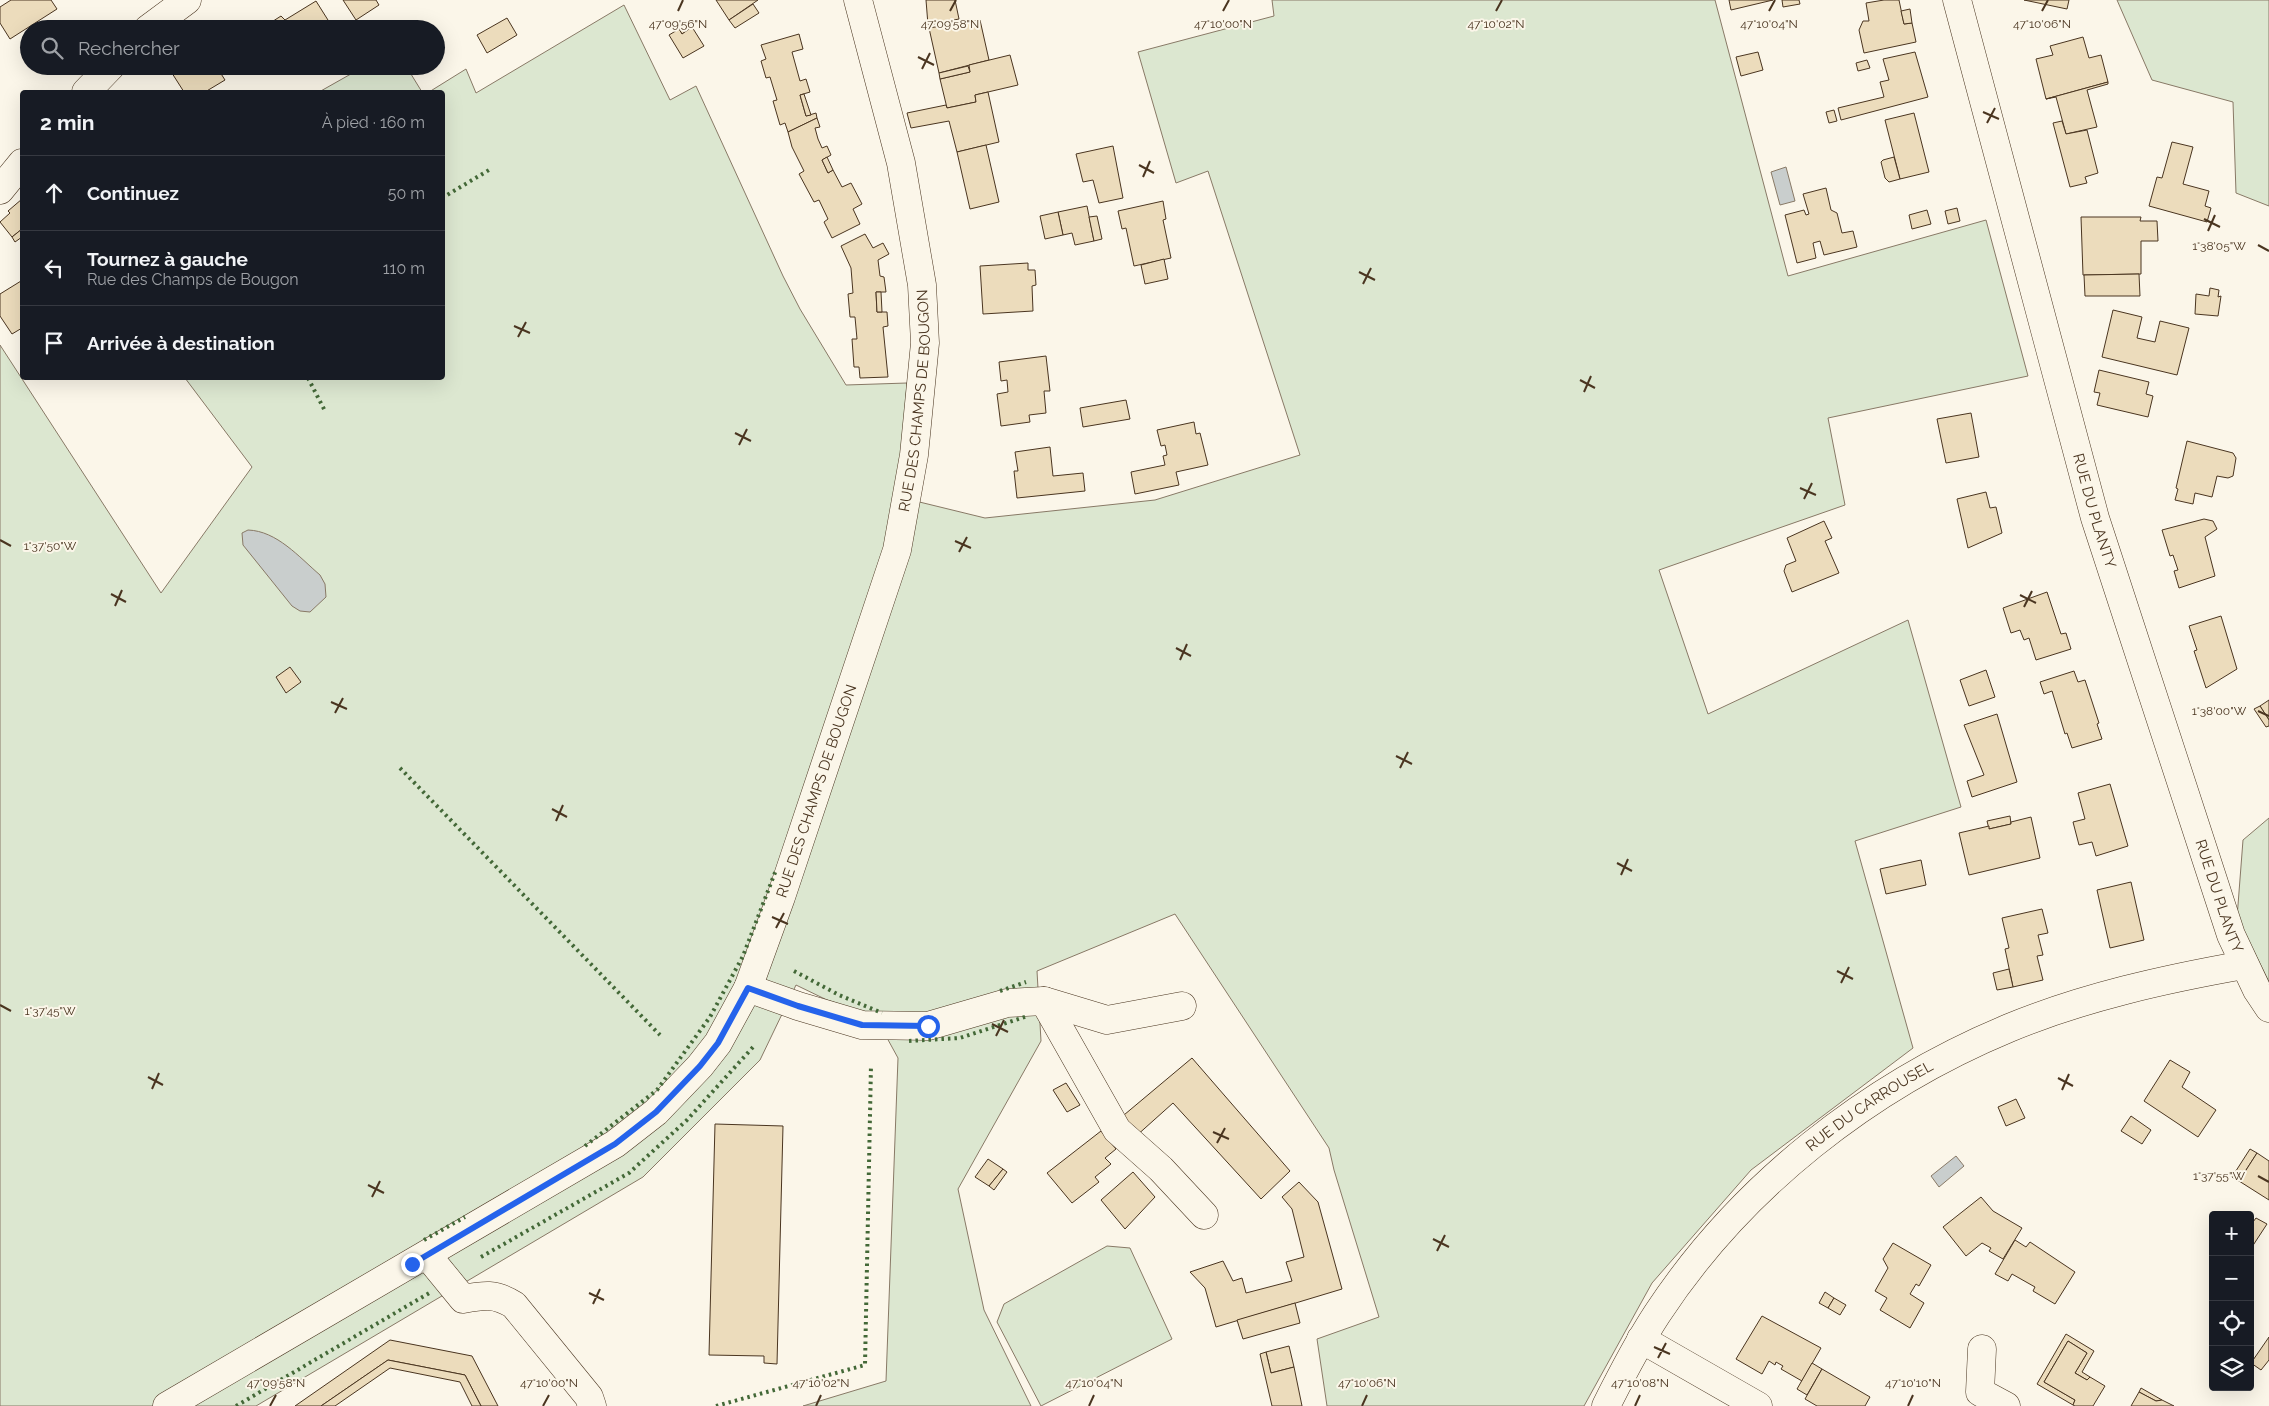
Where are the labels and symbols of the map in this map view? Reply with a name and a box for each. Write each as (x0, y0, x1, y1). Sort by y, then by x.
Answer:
text: 47°09'56"N (649, 17, 707, 31)
text: 47°09'58"N (921, 17, 979, 31)
text: 47°10'00"N (1194, 17, 1252, 31)
text: 47°10'02"N (1467, 17, 1525, 31)
text: 47°10'04"N (1740, 17, 1798, 31)
text: 47°10'06"N (2013, 17, 2071, 31)
text: 1°38'05"W (2192, 239, 2246, 253)
street label: RUE DES CHAMPS DE BOUGON (895, 289, 934, 513)
street label: RUE DU PLANTY (2069, 451, 2120, 571)
text: 1°37'50"W (24, 539, 77, 553)
street label: RUE DES CHAMPS DE BOUGON (772, 682, 860, 900)
text: 1°38'00"W (2192, 704, 2247, 718)
street label: RUE DU PLANTY (2191, 837, 2247, 956)
text: 1°37'45"W (24, 1004, 76, 1018)
route start (917, 1015, 940, 1038)
street label: RUE DU CARROUSEL (1802, 1057, 1936, 1155)
text: 1°37'55"W (2193, 1169, 2245, 1183)
route end (401, 1253, 424, 1276)
text: 47°09'58"N (247, 1376, 305, 1390)
text: 47°10'00"N (520, 1376, 578, 1390)
text: 47°10'02"N (792, 1376, 850, 1390)
text: 47°10'04"N (1065, 1376, 1123, 1390)
text: 47°10'06"N (1338, 1376, 1396, 1390)
text: 47°10'08"N (1611, 1376, 1669, 1390)
text: 47°10'10"N (1885, 1376, 1941, 1390)

